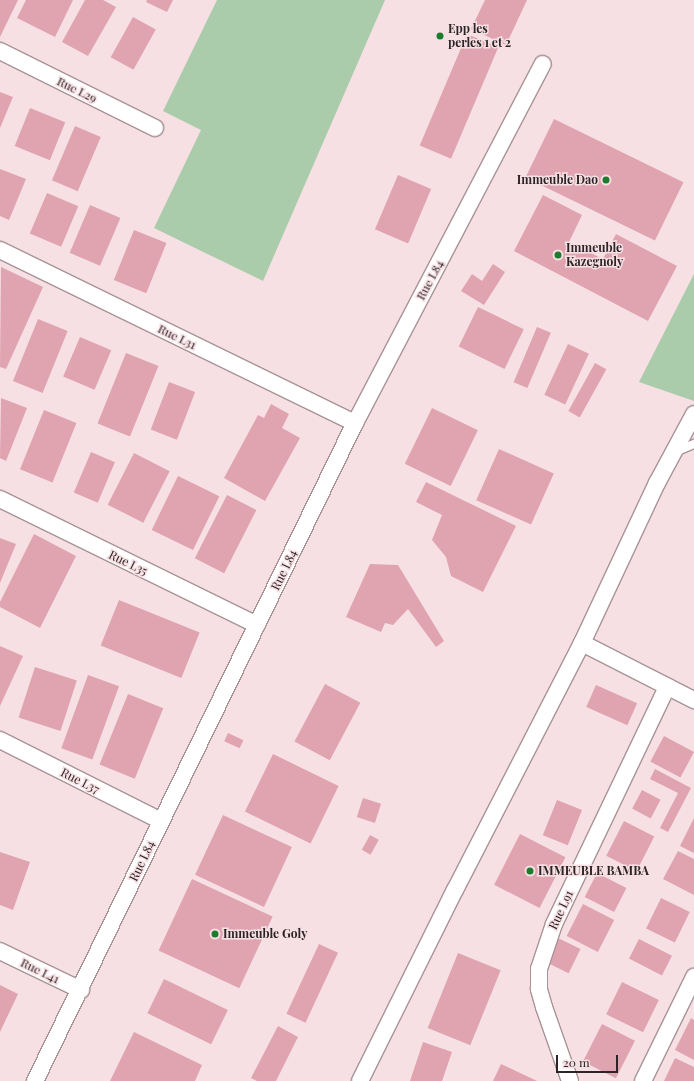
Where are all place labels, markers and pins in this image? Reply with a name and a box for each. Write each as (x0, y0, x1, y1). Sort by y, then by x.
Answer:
place label: Epp les perles 1 et 2 (448, 22, 511, 50)
marker: Epp les perles 1 et 2 (435, 31, 445, 41)
place label: Immeuble Dao (517, 173, 598, 187)
marker: Immeuble Dao (601, 175, 611, 185)
place label: Immeuble Kazegnoly (566, 241, 623, 269)
marker: Immeuble Kazegnoly (553, 250, 563, 260)
place label: IMMEUBLE BAMBA (538, 864, 649, 878)
marker: IMMEUBLE BAMBA (525, 866, 535, 876)
place label: Immeuble Goly (223, 927, 307, 941)
marker: Immeuble Goly (210, 929, 220, 939)

